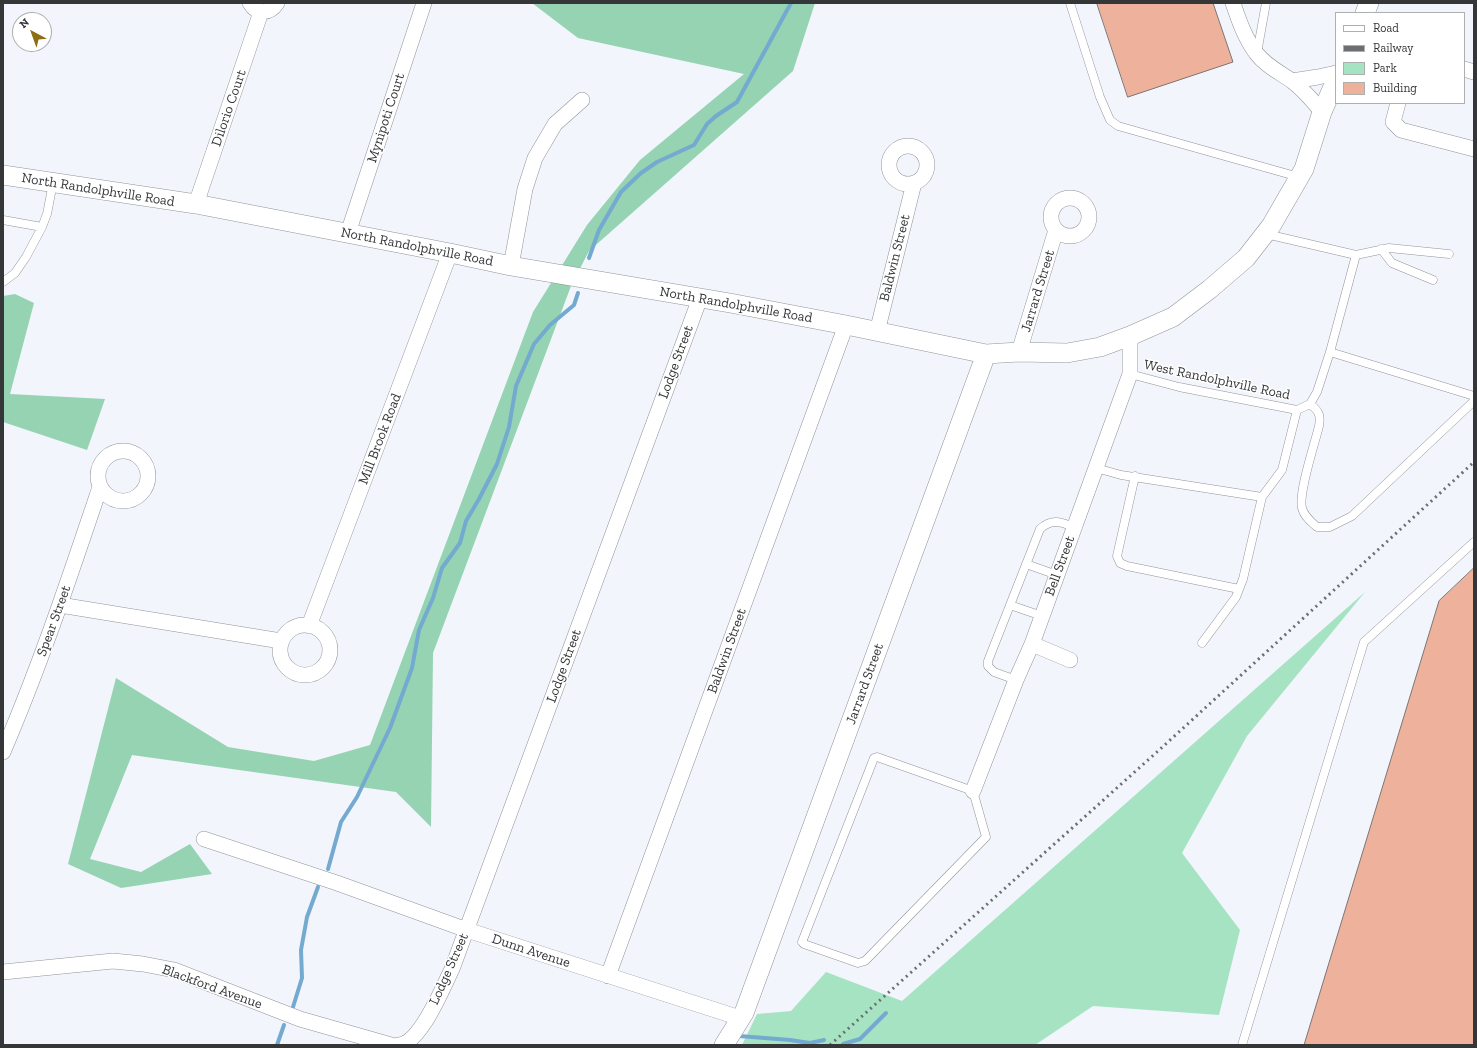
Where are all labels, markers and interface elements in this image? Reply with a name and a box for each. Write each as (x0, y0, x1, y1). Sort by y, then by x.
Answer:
north arrow (12, 12, 52, 52)
legend (1335, 12, 1465, 104)
text: N (17, 16, 32, 31)
text: Road (1373, 21, 1399, 35)
text: Railway (1373, 41, 1414, 55)
text: Park (1373, 61, 1397, 75)
street label: Dilorio Court (208, 67, 250, 149)
street label: Mynipoti Court (364, 71, 408, 165)
text: Building (1373, 81, 1417, 95)
street label: North Randolphville Road (20, 170, 176, 210)
street label: Baldwin Street (876, 213, 914, 303)
street label: North Randolphville Road (339, 224, 495, 270)
street label: Jarrard Street (1018, 248, 1058, 334)
street label: North Randolphville Road (658, 283, 814, 327)
street label: Lodge Street (655, 323, 697, 401)
street label: West Randolphville Road (1142, 356, 1292, 404)
street label: Mill Brook Road (355, 391, 405, 487)
street label: Bell Street (1041, 534, 1079, 598)
street label: Spear Street (33, 583, 75, 659)
street label: Baldwin Street (704, 606, 750, 696)
street label: Lodge Street (543, 627, 585, 705)
street label: Jarrard Street (843, 641, 887, 727)
street label: Lodge Street (426, 930, 472, 1008)
street label: Dunn Avenue (490, 930, 572, 972)
street label: Blackford Avenue (160, 961, 264, 1013)

